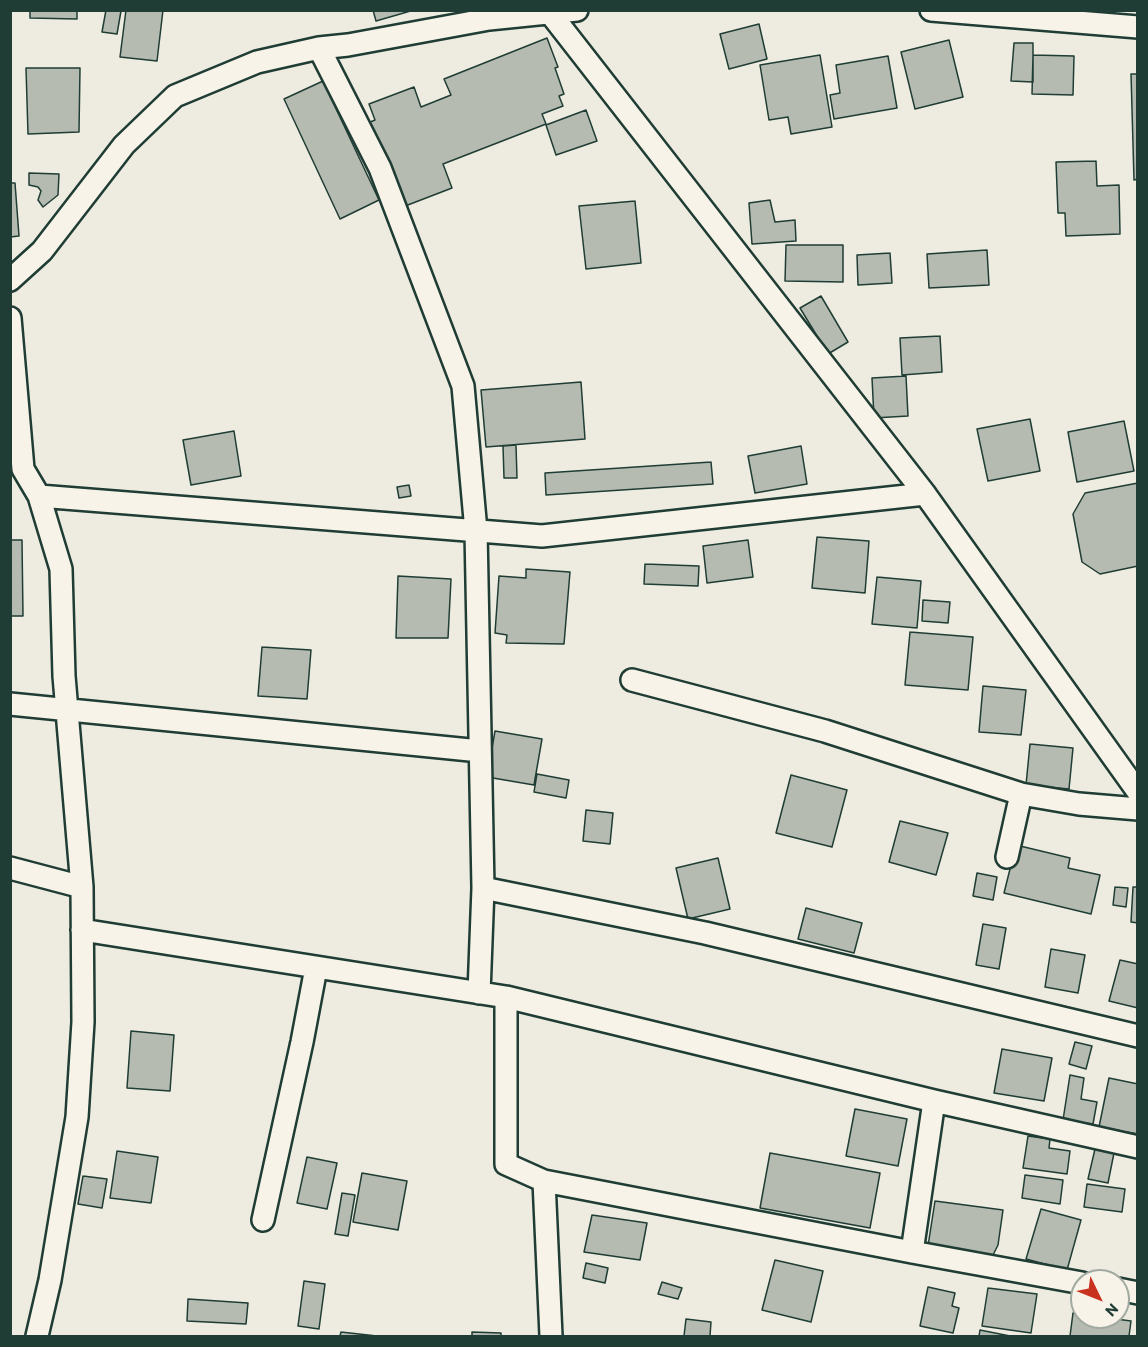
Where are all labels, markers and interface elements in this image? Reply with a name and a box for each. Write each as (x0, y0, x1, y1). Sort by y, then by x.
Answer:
north arrow (1070, 1269, 1130, 1329)
text: N (1101, 1300, 1123, 1321)

